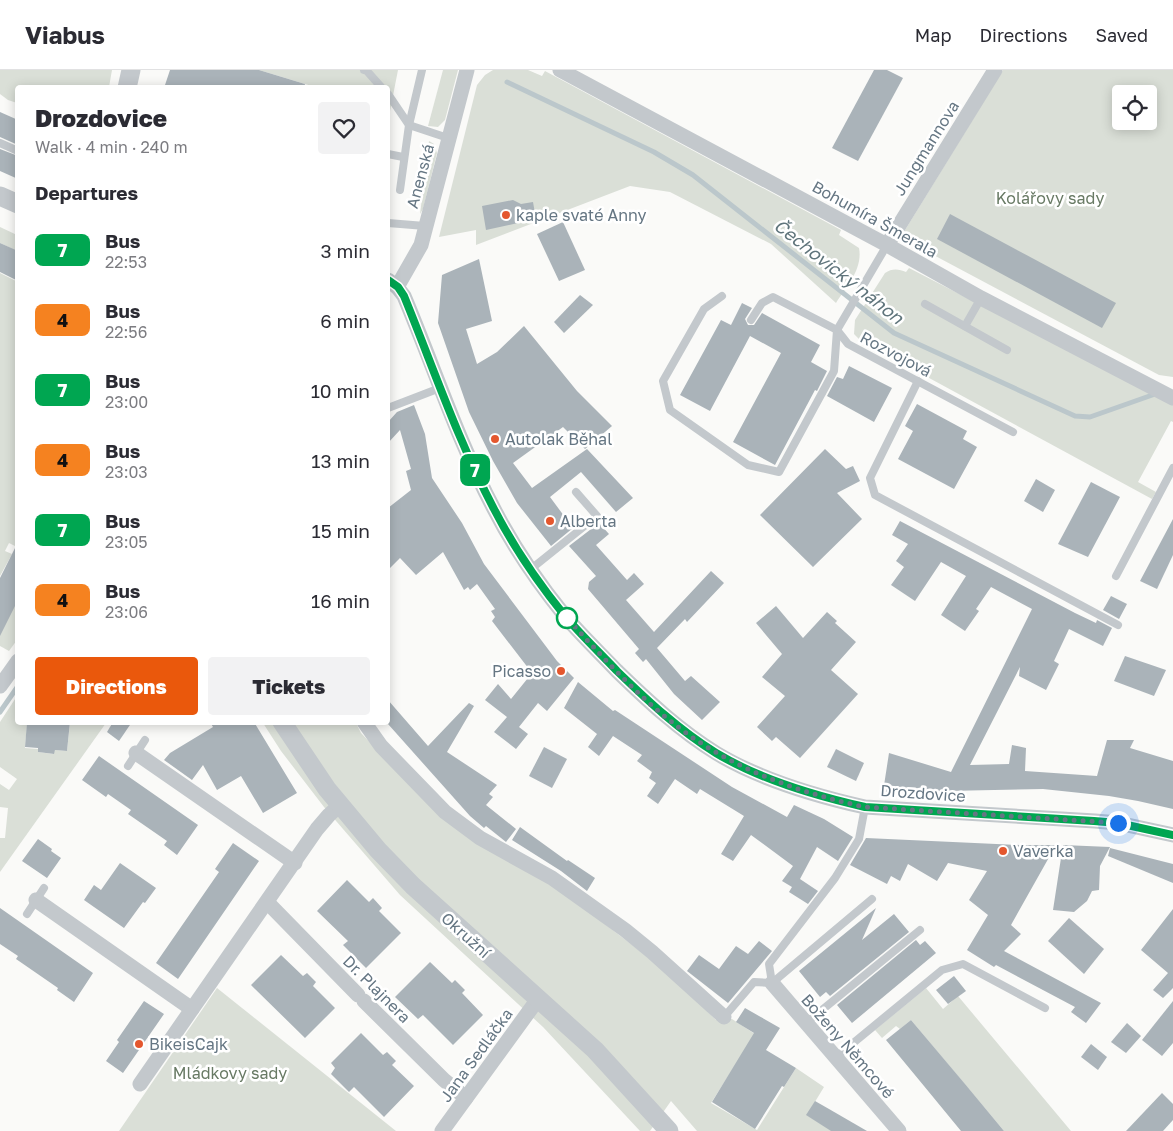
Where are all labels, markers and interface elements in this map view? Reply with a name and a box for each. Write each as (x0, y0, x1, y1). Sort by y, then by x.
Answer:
text: Viabus (25, 20, 105, 49)
text: Map (915, 24, 951, 46)
text: Directions (979, 24, 1067, 46)
text: Saved (1095, 24, 1148, 46)
map controls (1112, 85, 1157, 130)
button: locate (1112, 85, 1157, 130)
street label: Jungmannova (889, 97, 963, 199)
button: heart (318, 102, 370, 154)
text: Drozdovice (35, 103, 167, 132)
text: Walk · 4 min · 240 m (35, 137, 188, 157)
street label: Anenská (402, 141, 438, 211)
street label: Bohumíra Šmerala (809, 176, 941, 262)
text: Departures (35, 181, 138, 204)
park label: Kolářovy sady (996, 188, 1104, 208)
place label: kaple svaté Anny (516, 205, 647, 225)
marker: kaple svaté Anny (500, 209, 512, 221)
water label: Čechovický náhon (770, 214, 909, 329)
text: Bus (105, 229, 140, 252)
text: 7 (58, 239, 67, 261)
text: 3 min (321, 239, 370, 262)
text: 22:53 (105, 252, 147, 272)
text: Bus (105, 299, 140, 322)
text: 4 (57, 309, 68, 331)
text: 6 min (320, 309, 370, 332)
text: 22:56 (105, 322, 147, 342)
street label: Rozvojová (857, 327, 935, 381)
text: Bus (105, 369, 140, 392)
text: 7 (58, 379, 67, 401)
text: 10 min (311, 379, 370, 402)
text: 23:00 (105, 392, 148, 412)
place label: Autolak Běhal (505, 429, 612, 449)
marker: Autolak Běhal (489, 433, 501, 445)
text: Bus (105, 439, 140, 462)
text: 4 (57, 449, 68, 471)
text: 13 min (311, 449, 370, 472)
line badge: 7 (459, 454, 491, 486)
text: 7 (470, 459, 480, 481)
text: 23:03 (105, 462, 148, 482)
text: Bus (105, 509, 140, 532)
place label: Alberta (560, 511, 617, 531)
marker: Alberta (544, 515, 556, 527)
text: 7 (58, 519, 67, 541)
text: 15 min (311, 519, 370, 542)
text: 23:05 (105, 532, 148, 552)
text: Bus (105, 579, 140, 602)
text: 4 (57, 589, 68, 611)
text: 16 min (311, 589, 370, 612)
text: 23:06 (105, 602, 148, 622)
unlabelled marker (556, 607, 578, 629)
button: Directions (35, 657, 198, 715)
button: Tickets (208, 657, 370, 715)
place label: Picasso (492, 661, 551, 681)
marker: Picasso (555, 665, 567, 677)
street label: Drozdovice (880, 780, 966, 806)
your location (1106, 811, 1131, 836)
place label: Vaverka (1013, 841, 1074, 861)
marker: Vaverka (997, 845, 1009, 857)
street label: Okružní (437, 908, 496, 963)
street label: Dr. Plajnera (339, 951, 415, 1027)
street label: Boženy Němcové (797, 990, 899, 1102)
street label: Jana Sedláčka (435, 1004, 517, 1106)
place label: BikeisCajk (149, 1034, 228, 1054)
marker: BikeisCajk (133, 1038, 145, 1050)
park label: Mládkovy sady (173, 1063, 287, 1083)

